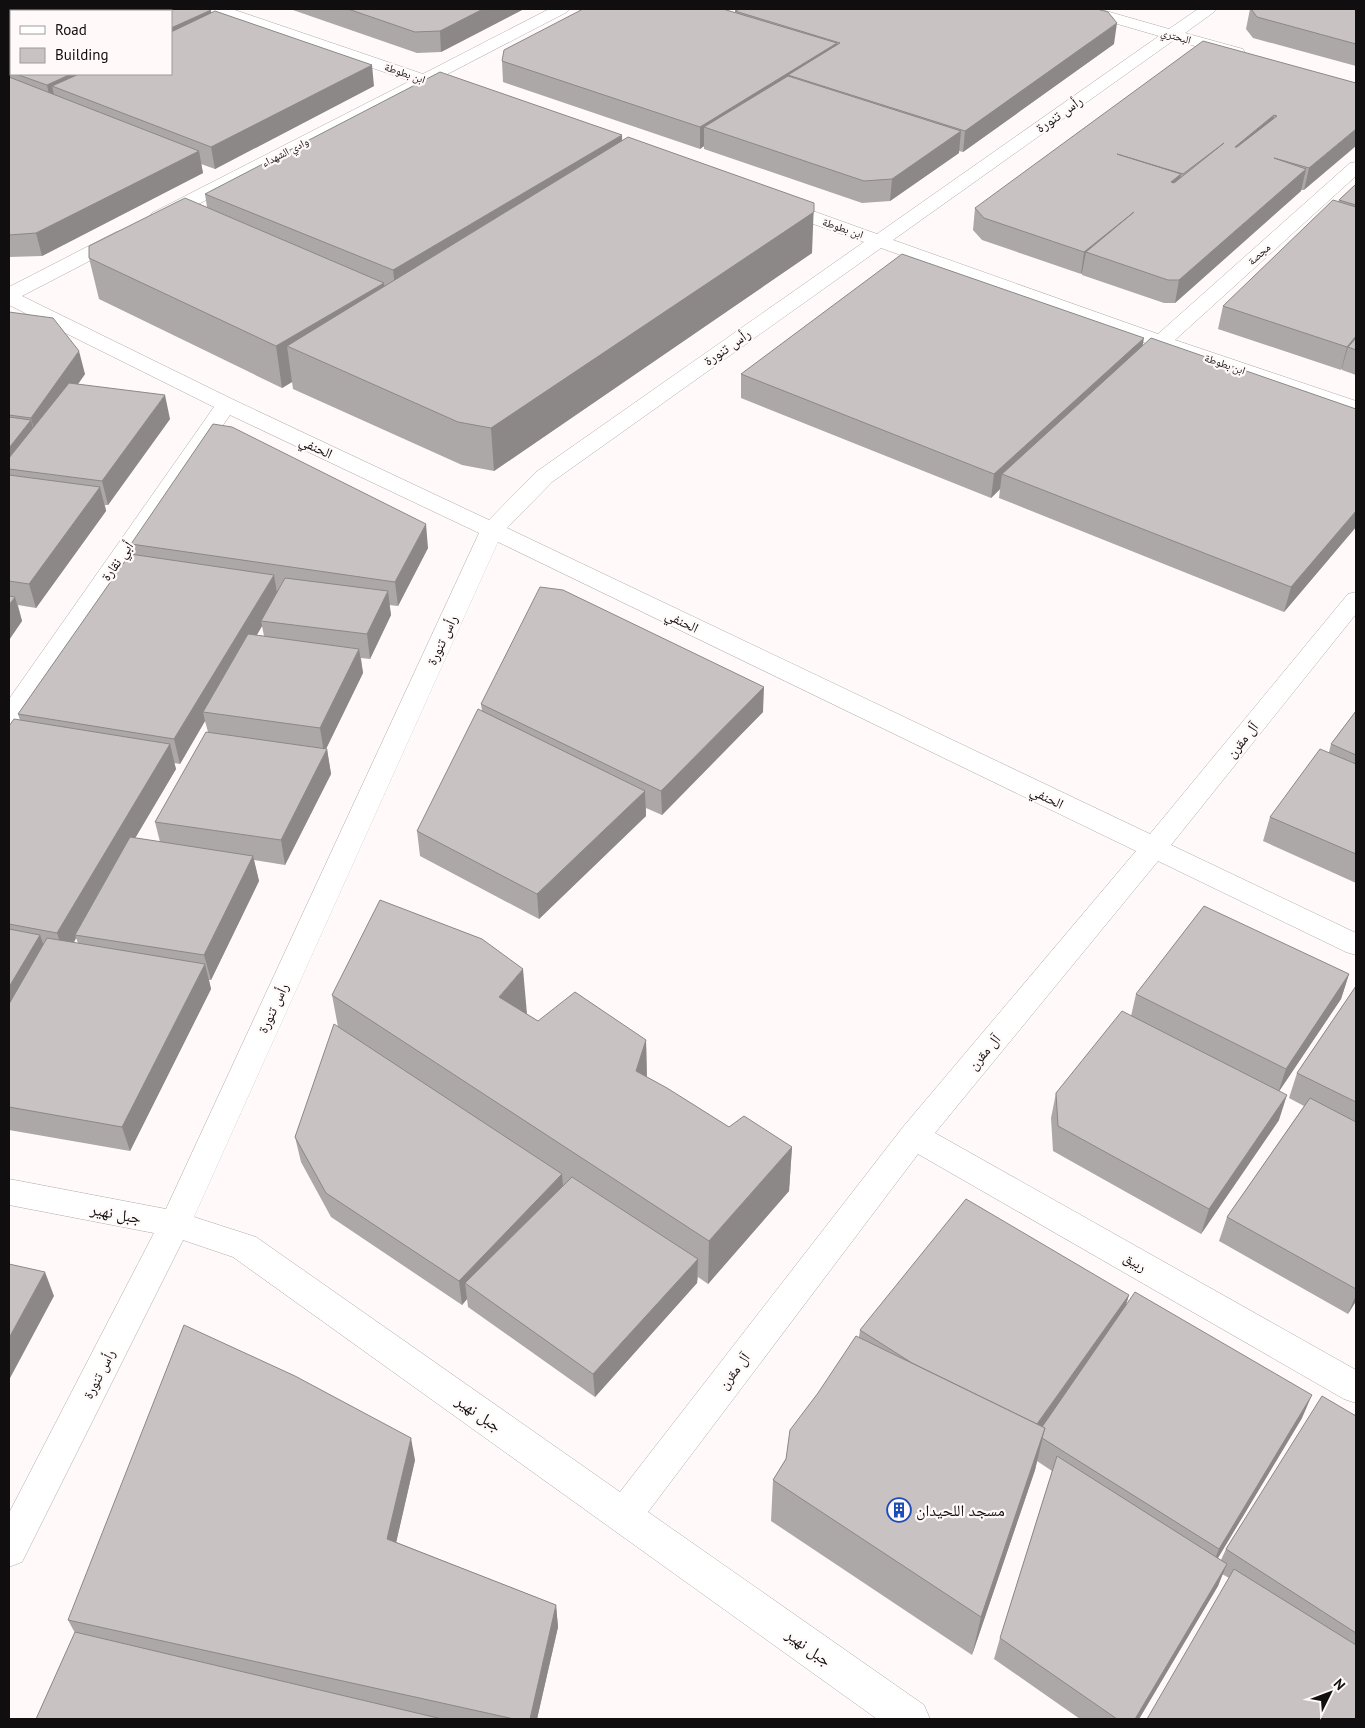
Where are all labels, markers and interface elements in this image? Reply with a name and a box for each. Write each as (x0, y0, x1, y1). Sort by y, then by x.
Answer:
legend (10, 10, 172, 75)
text: Road (55, 20, 87, 39)
street label: البحتري (1159, 25, 1193, 49)
text: Building (55, 45, 109, 64)
street label: ابن بطوطة (383, 59, 427, 87)
street label: رأس تنورة (1032, 91, 1086, 137)
street label: وادي الشهداء (259, 134, 312, 171)
street label: ابن بطوطة (821, 214, 865, 242)
street label: مجصة (1245, 240, 1273, 268)
street label: رأس تنورة (700, 324, 754, 370)
street label: ابن بطوطة (1203, 350, 1247, 378)
street label: الحنفي (295, 432, 336, 465)
street label: أبي نقارة (97, 538, 139, 586)
street label: الحنفي (661, 605, 702, 639)
street label: رأس تنورة (423, 612, 461, 668)
street label: آل مقرن (1222, 718, 1262, 762)
street label: الحنفي (1026, 781, 1067, 815)
street label: رأس تنورة (254, 980, 292, 1036)
street label: آل مقرن (964, 1030, 1004, 1074)
street label: جبل نهير (88, 1198, 143, 1229)
street label: ربيق (1120, 1248, 1150, 1276)
street label: رأس تنورة (79, 1346, 119, 1402)
street label: آل مقرن (714, 1349, 754, 1393)
street label: جبل نهير (451, 1390, 506, 1437)
building icon: مسجد اللحيدان (886, 1497, 912, 1523)
place label: مسجد اللحيدان (916, 1500, 1005, 1521)
street label: جبل نهير (781, 1623, 836, 1671)
north arrow (1305, 1668, 1355, 1718)
text: N (1330, 1675, 1349, 1694)

